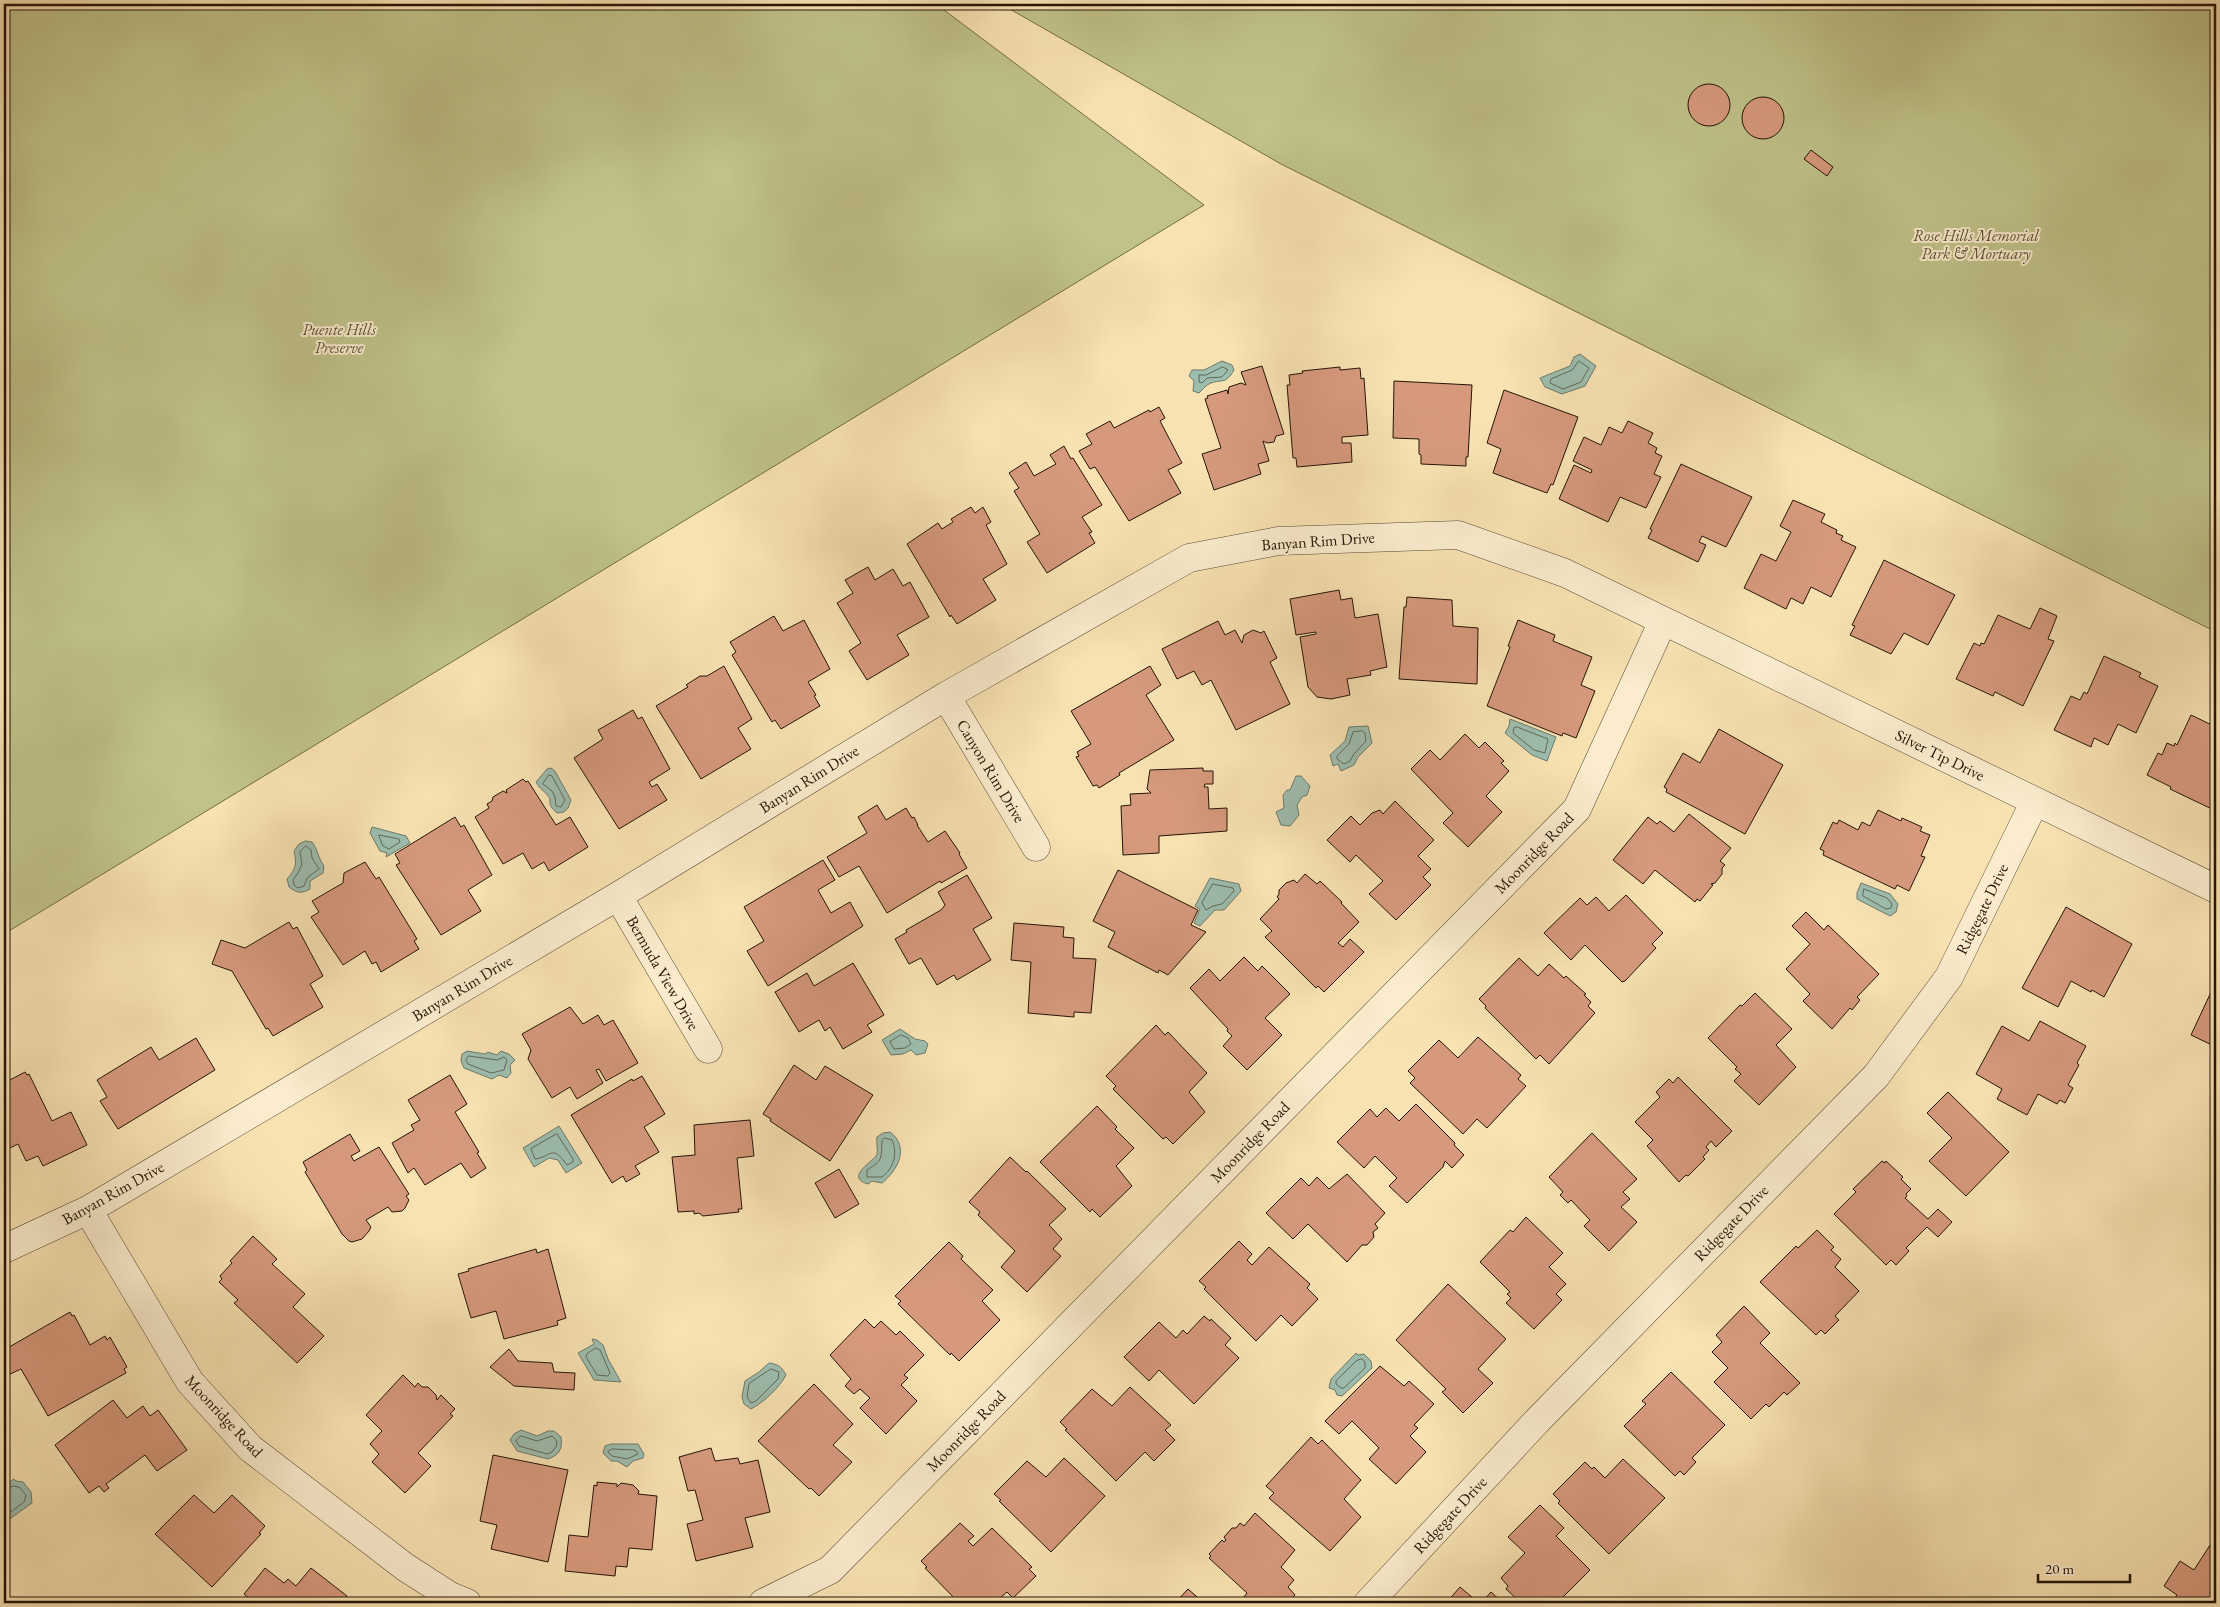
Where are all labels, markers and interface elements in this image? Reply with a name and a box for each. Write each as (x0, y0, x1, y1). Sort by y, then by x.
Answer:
park label: Rose Hills Memorial Park & Mortuary (1913, 225, 2039, 264)
park label: Puente Hills Preserve (302, 319, 376, 358)
street label: Banyan Rim Drive (1261, 527, 1375, 555)
street label: Canyon Rim Drive (952, 715, 1030, 827)
street label: Silver Tip Drive (1892, 724, 1988, 786)
street label: Banyan Rim Drive (755, 740, 863, 818)
street label: Moonridge Road (1490, 807, 1579, 898)
street label: Ridgegate Drive (1951, 860, 2013, 958)
street label: Bermuda View Drive (622, 912, 704, 1034)
street label: Banyan Rim Drive (408, 950, 516, 1026)
street label: Moonridge Road (1206, 1096, 1295, 1187)
street label: Banyan Rim Drive (58, 1156, 168, 1230)
street label: Ridgegate Drive (1689, 1180, 1773, 1266)
street label: Moonridge Road (180, 1370, 268, 1462)
street label: Moonridge Road (922, 1385, 1011, 1476)
street label: Ridgegate Drive (1409, 1472, 1491, 1558)
scale bar (2038, 1552, 2130, 1584)
text: 20 m (2045, 1559, 2074, 1578)

